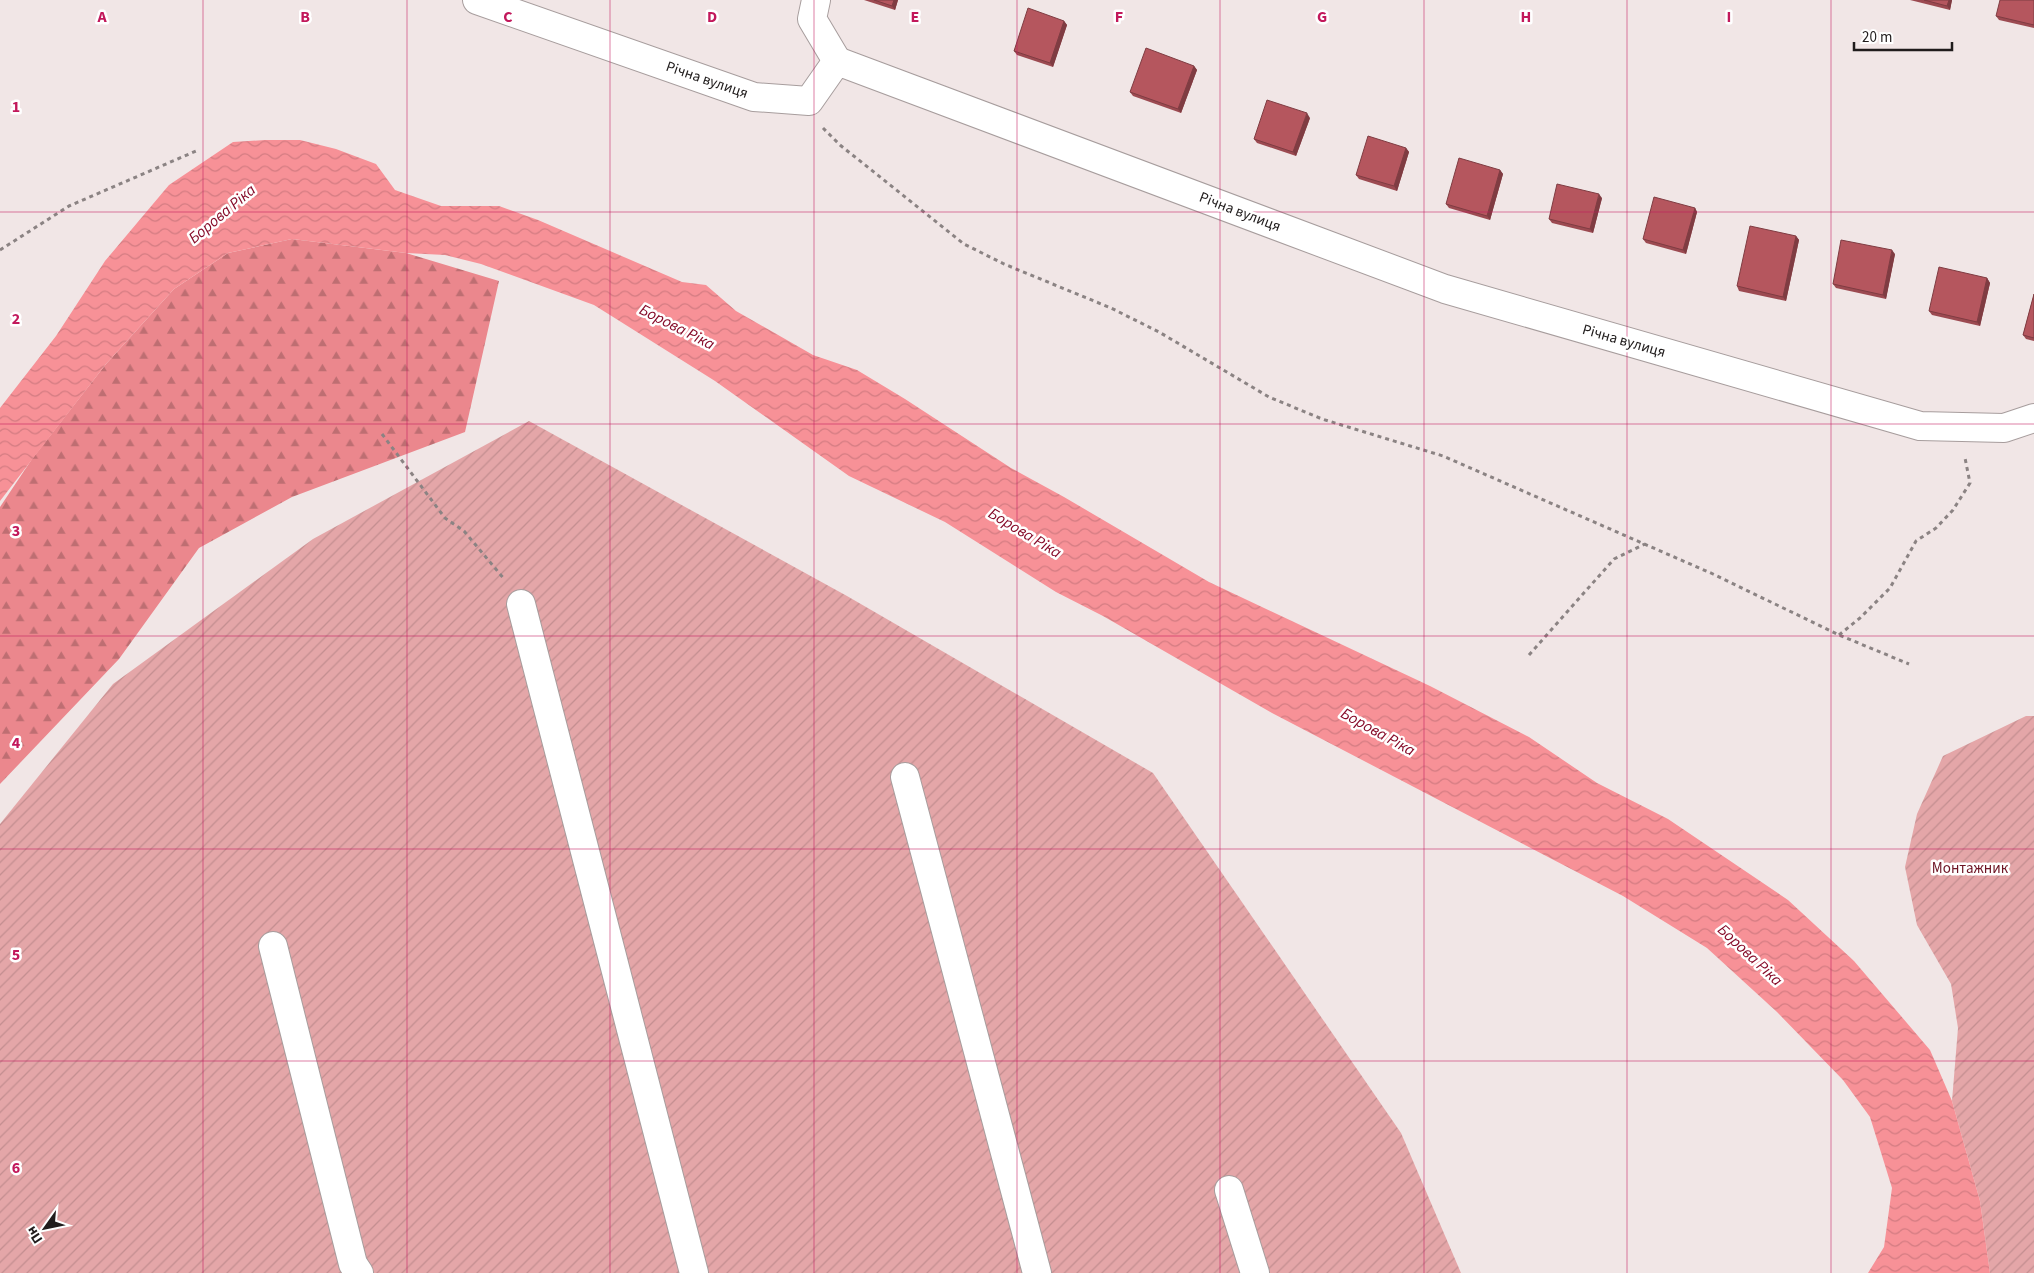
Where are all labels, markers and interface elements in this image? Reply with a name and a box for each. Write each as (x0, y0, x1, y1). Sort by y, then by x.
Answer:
text: A (96, 6, 107, 28)
text: B (300, 6, 310, 28)
text: C (503, 6, 513, 28)
text: D (707, 6, 717, 28)
text: E (911, 6, 919, 28)
text: F (1115, 6, 1123, 28)
text: G (1317, 6, 1327, 28)
text: H (1521, 6, 1531, 28)
text: I (1727, 6, 1731, 28)
scale bar (1854, 20, 1952, 52)
text: 20 m (1862, 27, 1892, 48)
street label: Річна вулиця (663, 56, 751, 104)
text: 1 (12, 96, 20, 118)
water label: Борова Ріка (184, 179, 261, 249)
street label: Річна вулиця (1196, 187, 1284, 237)
water label: Борова Ріка (636, 299, 719, 356)
text: 2 (12, 308, 20, 330)
street label: Річна вулиця (1580, 319, 1668, 363)
water label: Борова Ріка (984, 503, 1066, 564)
text: 3 (12, 520, 20, 542)
water label: Борова Ріка (1337, 703, 1419, 762)
text: 4 (12, 732, 21, 754)
park label: Монтажник (1932, 858, 2009, 879)
water label: Борова Ріка (1713, 919, 1788, 991)
text: 5 (12, 944, 20, 966)
text: 6 (12, 1157, 20, 1179)
north arrow (20, 1203, 70, 1253)
text: Пн (22, 1222, 48, 1247)

